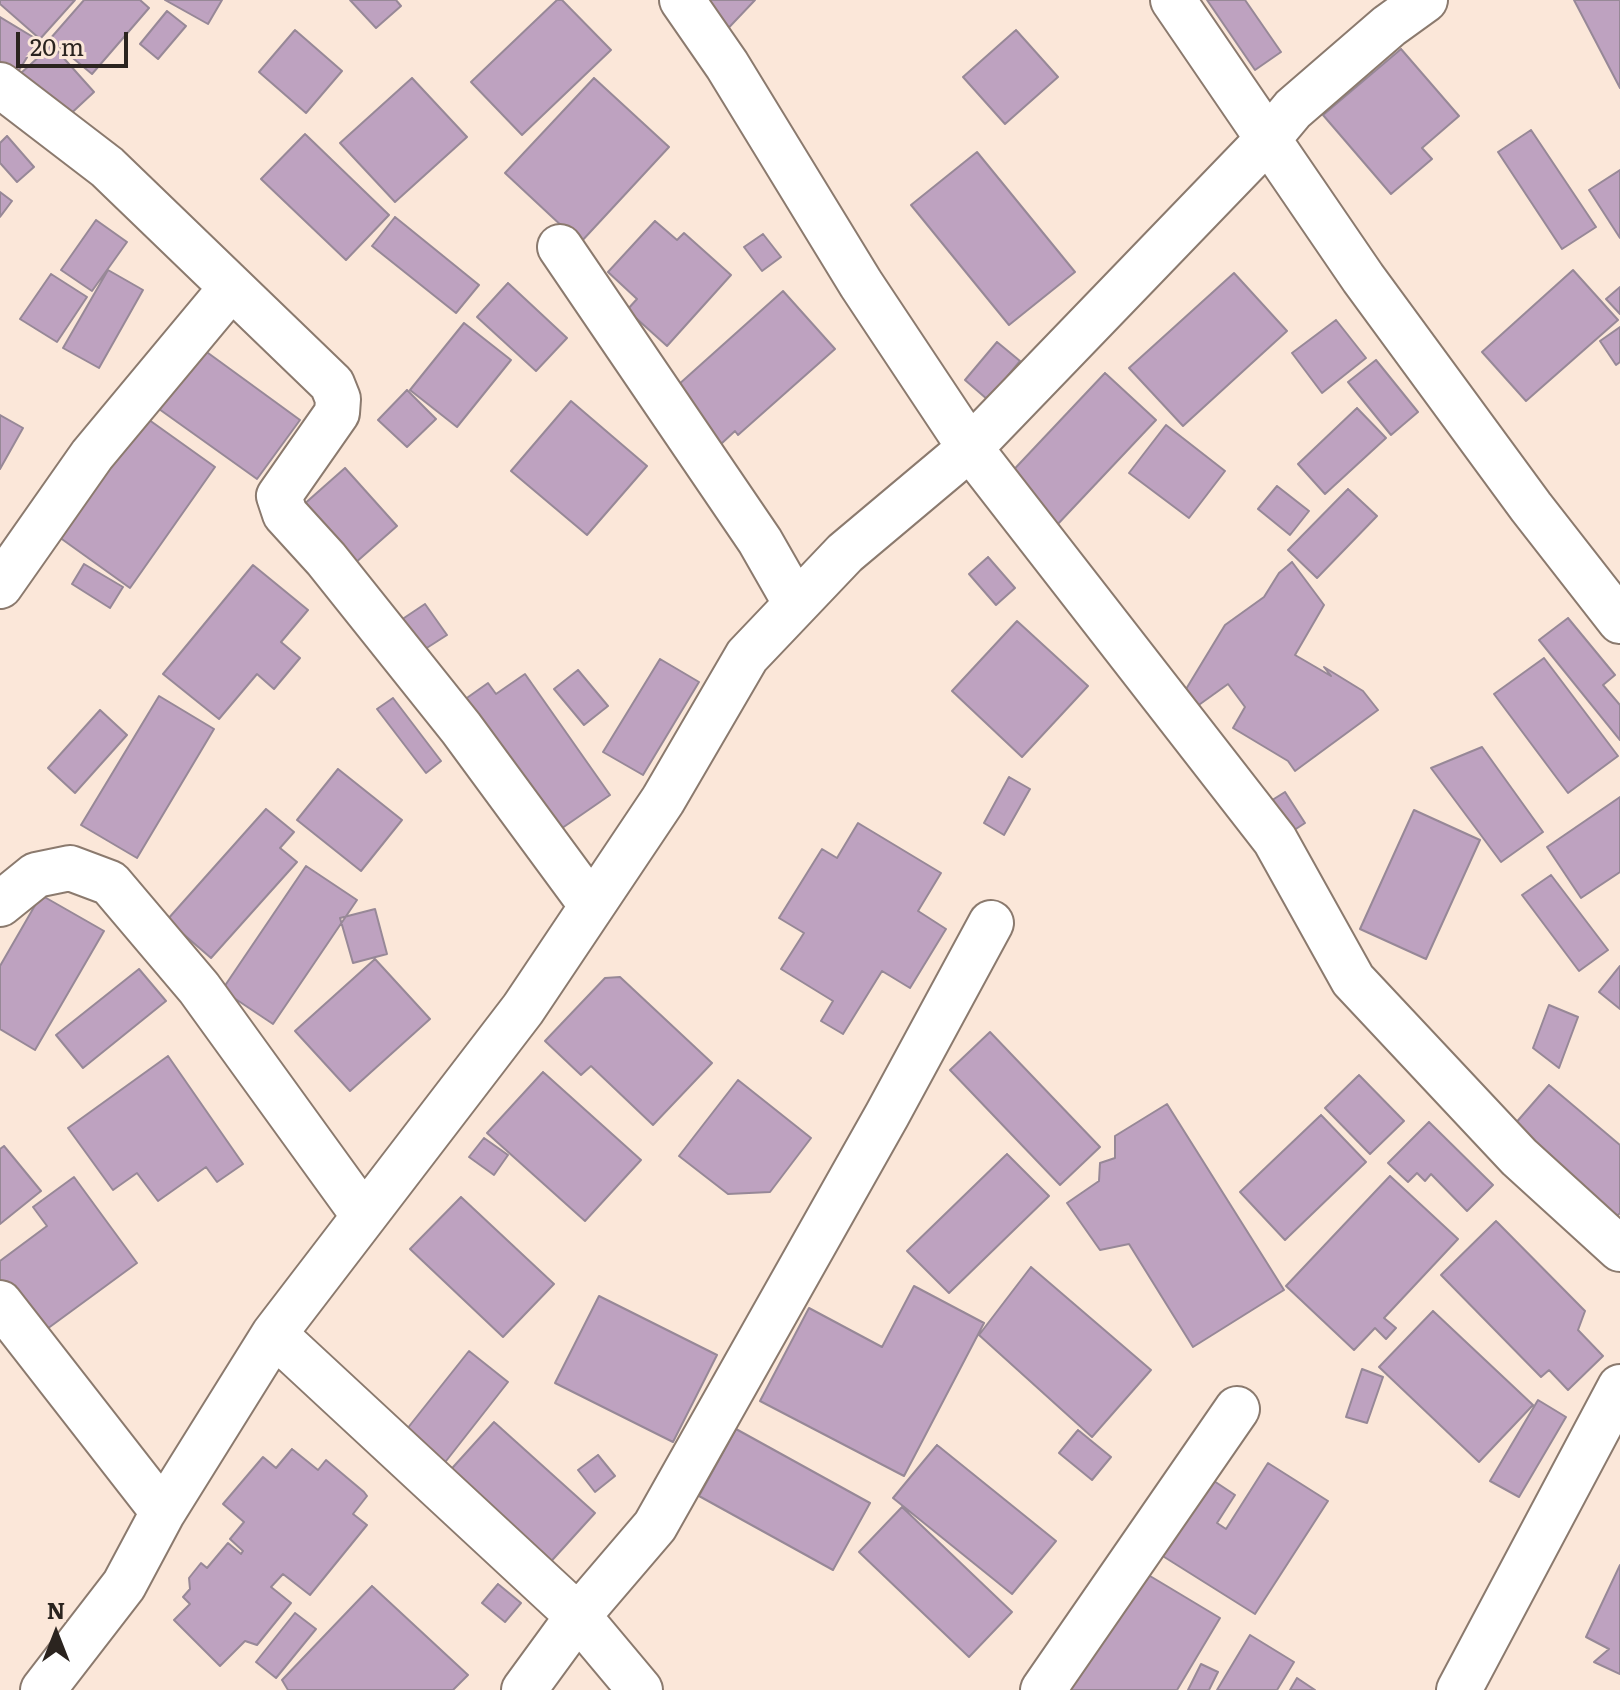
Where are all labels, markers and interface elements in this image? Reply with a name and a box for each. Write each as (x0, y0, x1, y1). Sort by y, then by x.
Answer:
scale bar (20, 16, 132, 66)
text: 20 m (30, 28, 84, 63)
text: N (47, 1593, 65, 1626)
north arrow (16, 1594, 96, 1674)

